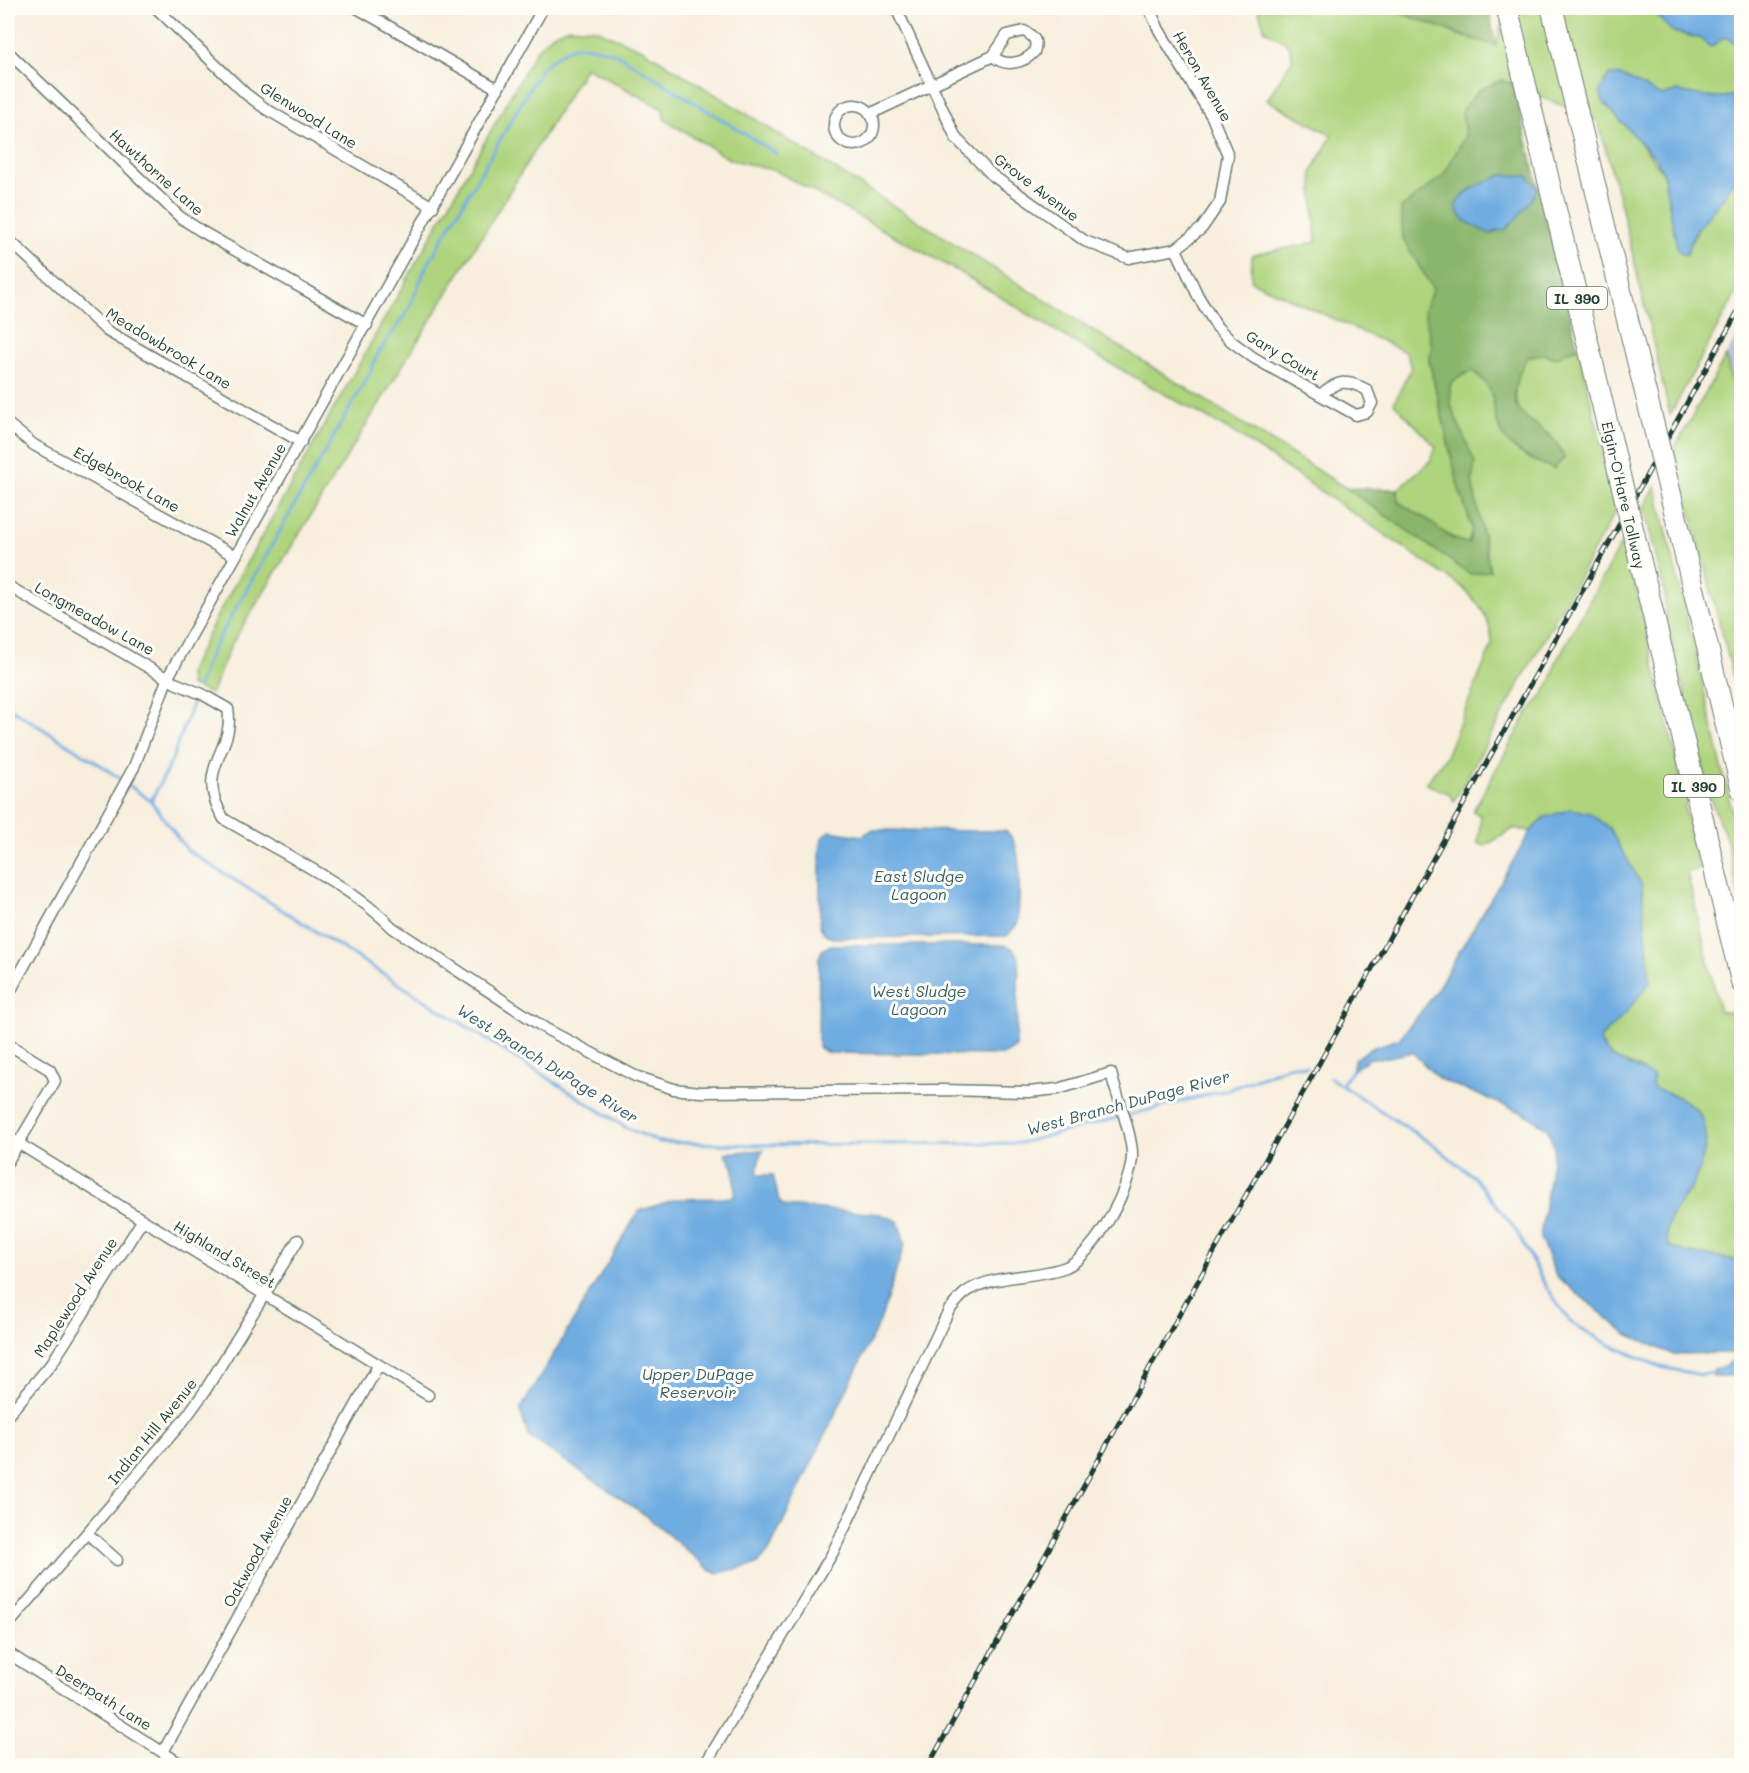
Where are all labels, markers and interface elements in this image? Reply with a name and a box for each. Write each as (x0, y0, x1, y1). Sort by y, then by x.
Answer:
street label: Heron Avenue (1169, 27, 1237, 125)
street label: Glenwood Lane (257, 77, 361, 153)
street label: Hawthorne Lane (106, 124, 208, 220)
street label: Grove Avenue (990, 148, 1084, 226)
road number: IL 390 (1547, 287, 1607, 309)
street label: Meadowbrook Lane (103, 303, 235, 393)
street label: Gary Court (1242, 325, 1324, 385)
street label: Elgin-O'Hare Tollway (1597, 419, 1651, 571)
street label: Walnut Avenue (220, 439, 290, 541)
street label: Edgebrook Lane (70, 442, 184, 516)
street label: Longmeadow Lane (32, 577, 158, 659)
road number: IL 390 (1664, 775, 1724, 797)
water label: East Sludge Lagoon (874, 865, 964, 904)
water label: West Sludge Lagoon (872, 980, 967, 1019)
water label: West Branch DuPage River (454, 999, 642, 1127)
water label: West Branch DuPage River (1024, 1065, 1232, 1139)
street label: Highland Street (170, 1216, 280, 1292)
street label: Maplewood Avenue (29, 1233, 121, 1361)
water label: Upper DuPage Reservoir (642, 1363, 754, 1402)
street label: Indian Hill Avenue (103, 1374, 201, 1488)
street label: Oakwood Avenue (218, 1492, 296, 1610)
street label: Deerpath Lane (52, 1659, 156, 1735)

